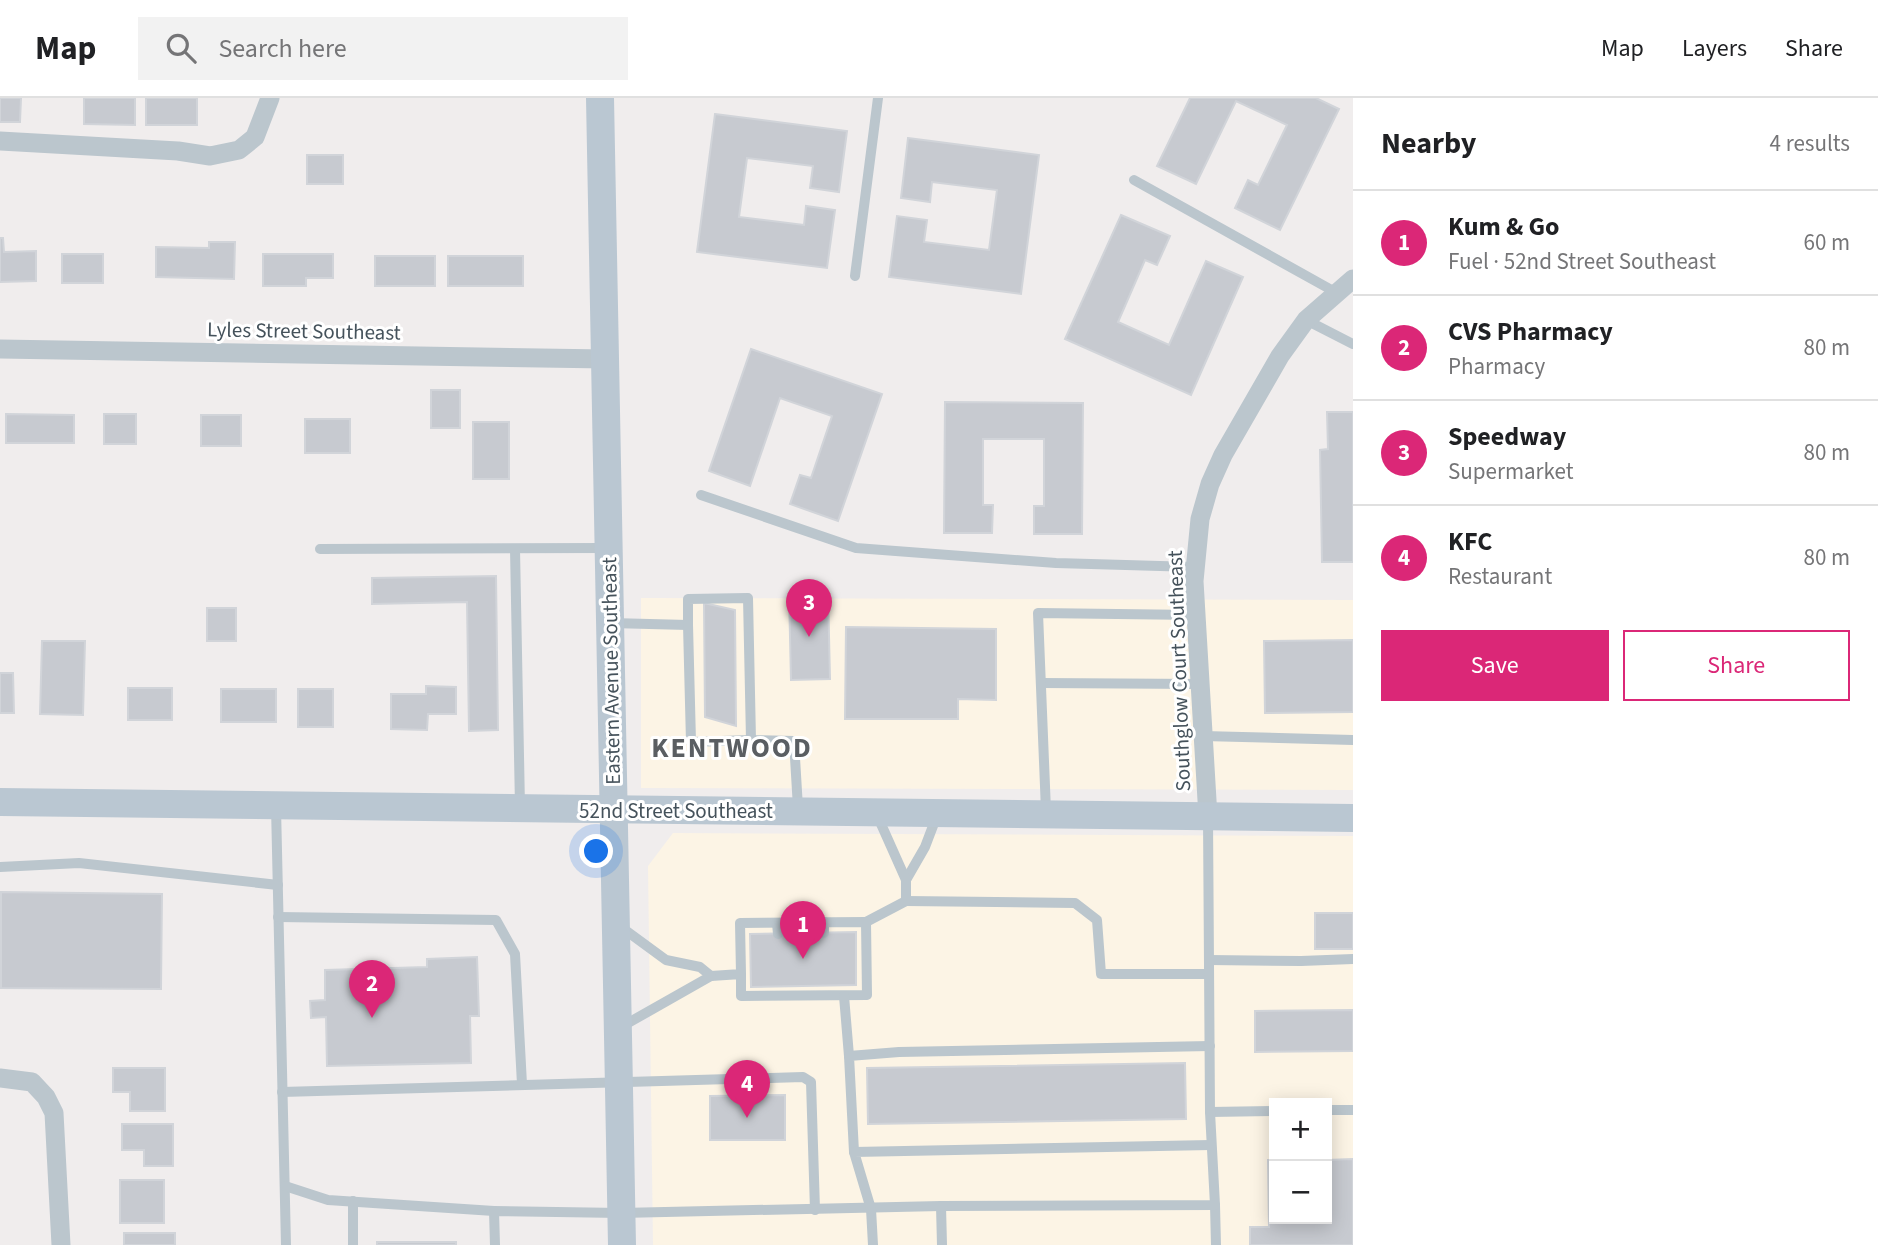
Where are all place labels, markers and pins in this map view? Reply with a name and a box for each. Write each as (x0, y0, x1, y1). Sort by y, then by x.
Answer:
pin: 3 (786, 579, 832, 637)
pin: 1 (780, 901, 826, 959)
pin: 2 (349, 960, 395, 1018)
pin: 4 (724, 1060, 770, 1118)

